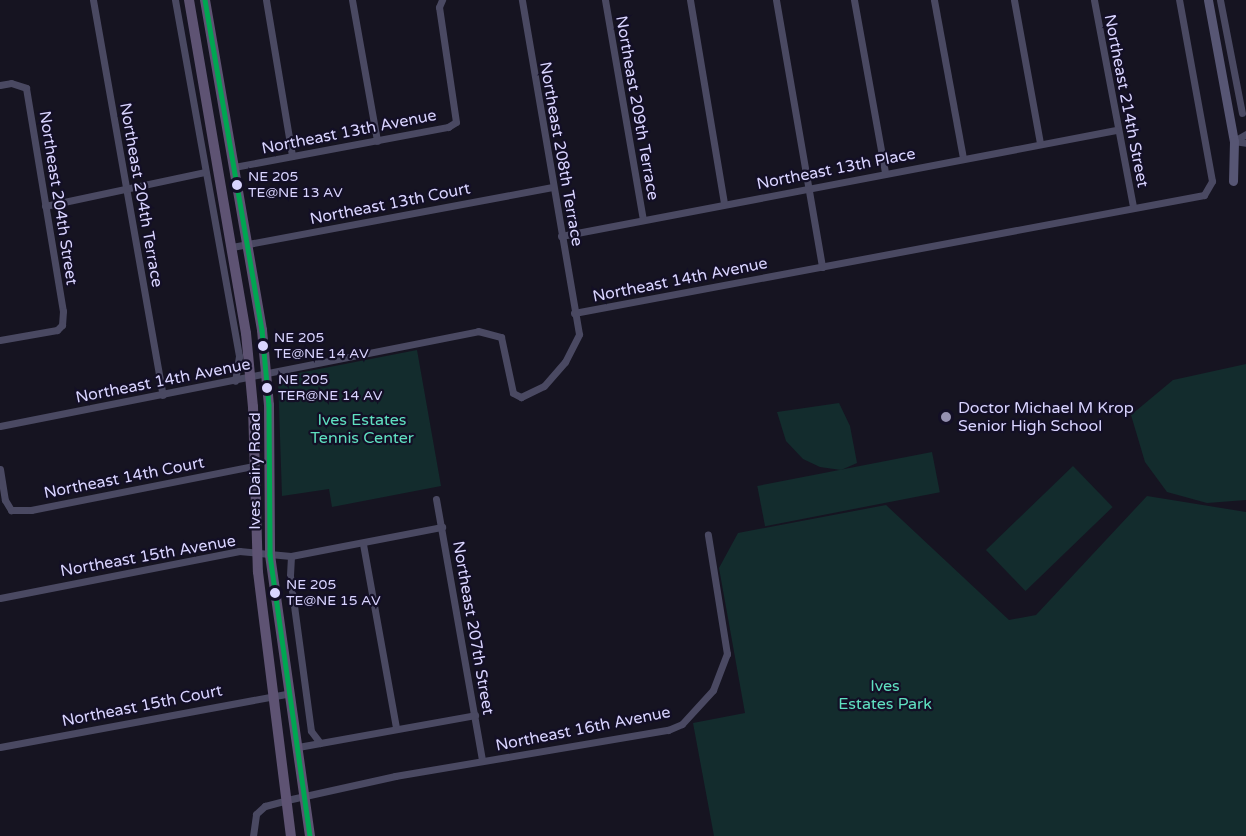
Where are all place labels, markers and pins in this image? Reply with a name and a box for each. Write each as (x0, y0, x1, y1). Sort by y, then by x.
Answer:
place label: NE 205 TE@NE 13 AV (248, 169, 343, 202)
marker: NE 205 TE@NE 13 AV (231, 179, 243, 191)
place label: NE 205 TE@NE 14 AV (274, 330, 369, 362)
marker: NE 205 TE@NE 14 AV (257, 340, 269, 352)
place label: NE 205 TER@NE 14 AV (278, 372, 383, 404)
marker: NE 205 TER@NE 14 AV (261, 382, 273, 394)
place label: Doctor Michael M Krop Senior High School (958, 398, 1134, 436)
marker: Doctor Michael M Krop Senior High School (939, 410, 953, 424)
place label: NE 205 TE@NE 15 AV (286, 577, 381, 610)
marker: NE 205 TE@NE 15 AV (269, 587, 281, 599)

